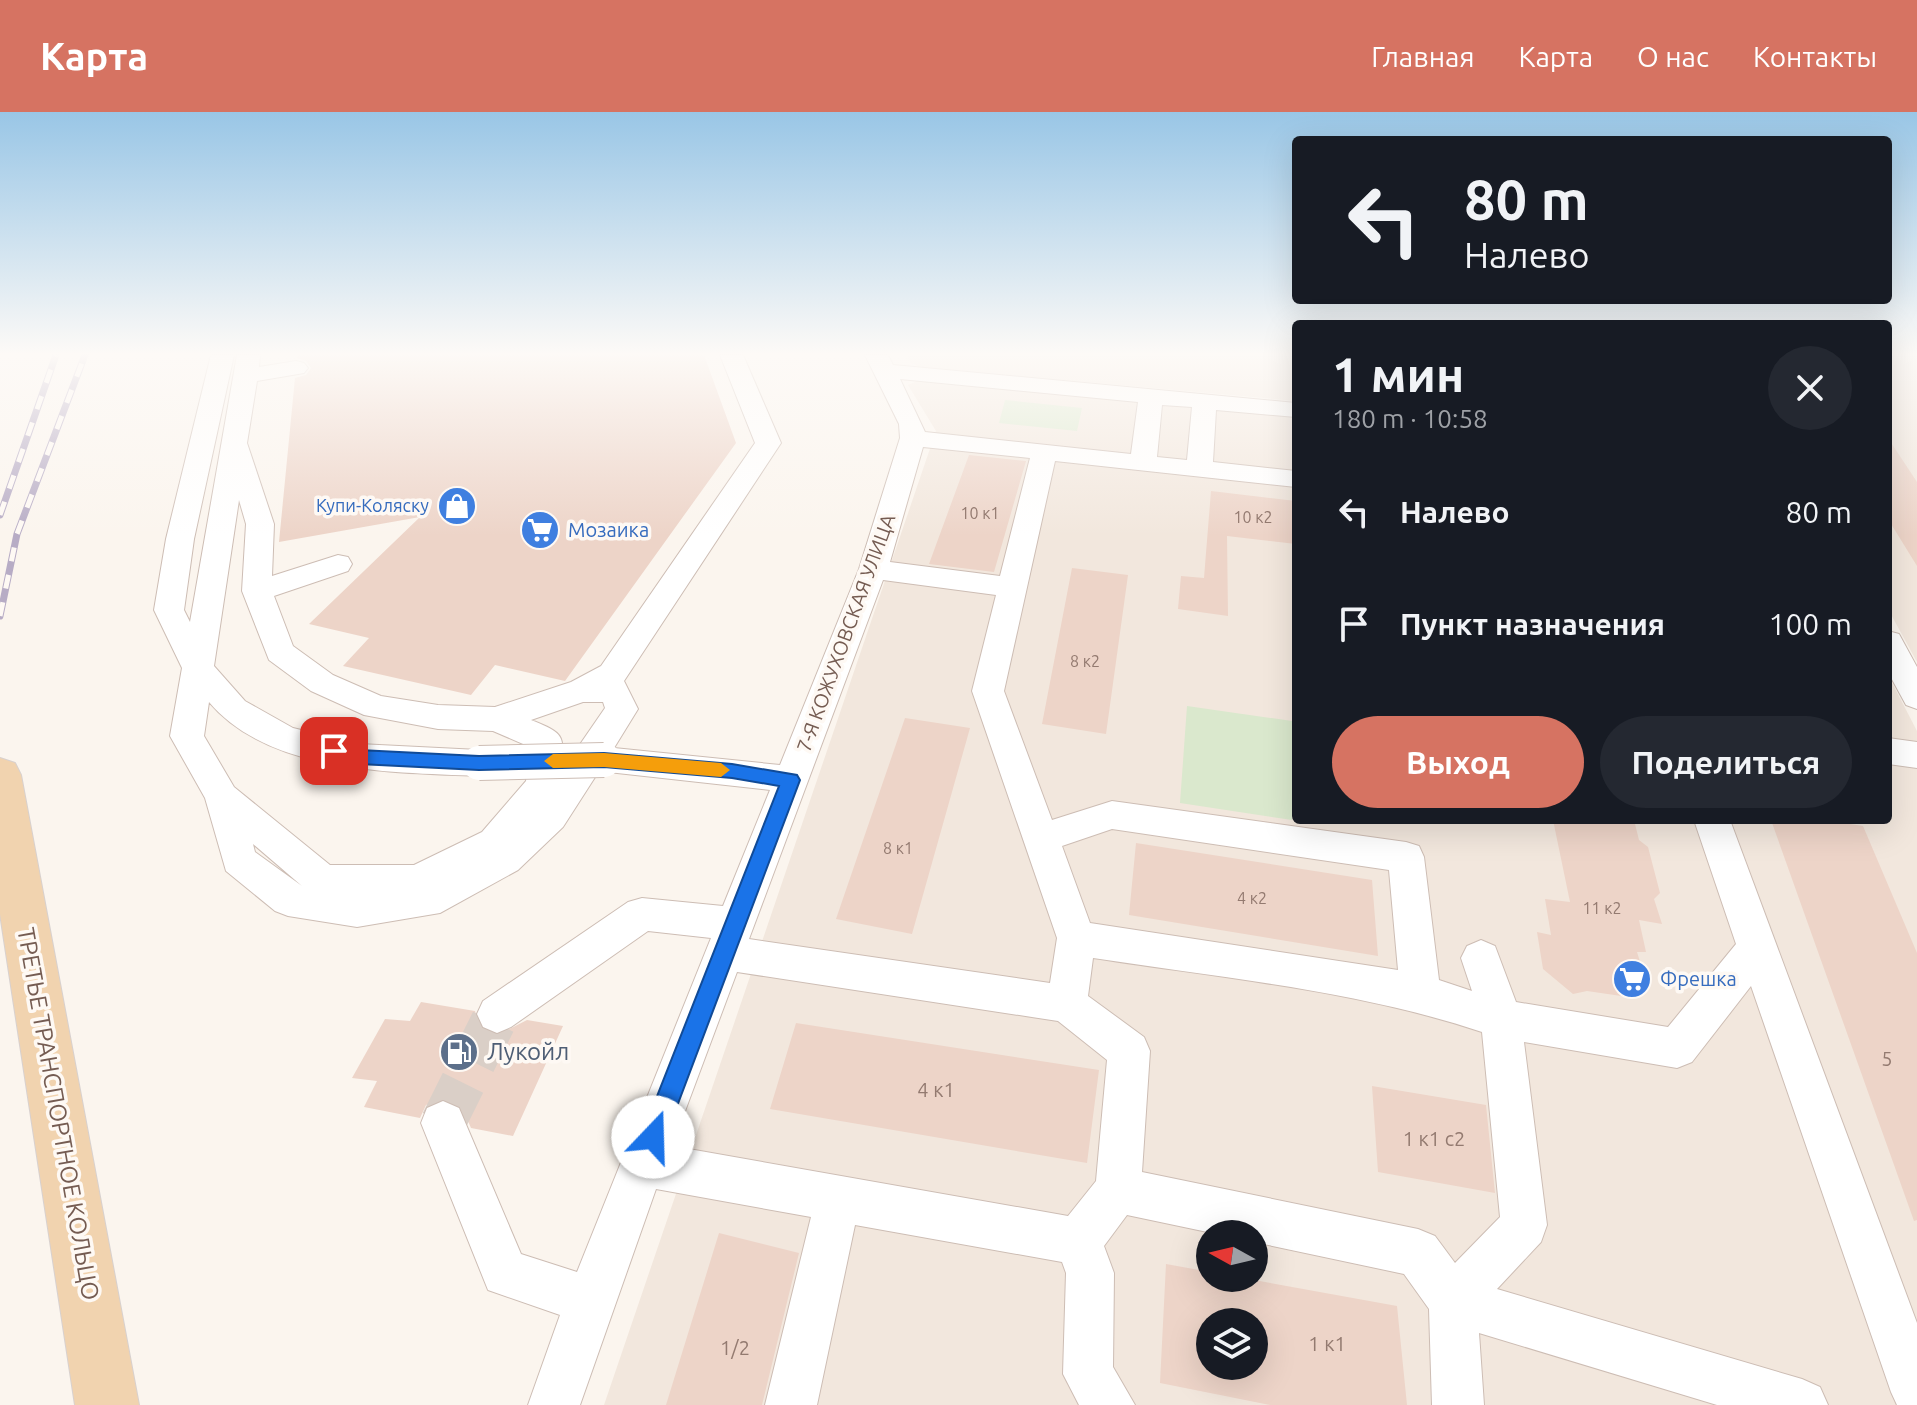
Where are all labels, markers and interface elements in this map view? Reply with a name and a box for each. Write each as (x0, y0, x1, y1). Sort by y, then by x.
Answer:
text: Карта (40, 35, 148, 77)
text: Главная (1371, 41, 1474, 72)
text: Карта (1518, 41, 1593, 72)
text: О нас (1637, 41, 1709, 72)
text: Контакты (1753, 41, 1877, 72)
icon: left (1332, 168, 1436, 272)
text: 80 m (1464, 168, 1589, 231)
text: Налево (1464, 234, 1589, 275)
button: close (1768, 346, 1852, 430)
text: 1 мин (1332, 347, 1464, 401)
text: 180 m · 10:58 (1332, 404, 1488, 433)
shop icon: Купи-Коляску (436, 485, 478, 527)
icon: left (1332, 490, 1376, 534)
place label: Купи-Коляску (316, 495, 429, 515)
text: Налево (1400, 495, 1510, 529)
text: 80 m (1785, 495, 1852, 529)
house number: 10 к1 (961, 504, 999, 522)
house number: 10 к2 (1234, 508, 1272, 526)
supermarket icon: Мозаика (519, 509, 561, 551)
street label: 7-Я КОЖУХОВСКАЯ УЛИЦА (792, 511, 899, 755)
place label: Мозаика (568, 518, 649, 541)
icon: arrive (1332, 602, 1376, 646)
text: Пункт назначения (1400, 607, 1665, 641)
text: 100 m (1768, 607, 1852, 641)
house number: 8 к2 (1070, 652, 1100, 670)
button: Выход (1332, 716, 1584, 808)
button: Поделиться (1600, 716, 1852, 808)
pin (300, 717, 368, 785)
icon: arrive (312, 729, 356, 773)
house number: 8 к1 (883, 839, 913, 857)
house number: 4 к2 (1237, 889, 1267, 907)
house number: 11 к2 (1583, 899, 1621, 917)
street label: ТРЕТЬЕ ТРАНСПОРТНОЕ КОЛЬЦО (12, 925, 105, 1302)
supermarket icon: Фрешка (1611, 958, 1653, 1000)
place label: Фрешка (1660, 967, 1737, 990)
fuel station icon: Лукойл (438, 1031, 480, 1073)
place label: Лукойл (487, 1038, 569, 1065)
house number: 5 (1881, 1047, 1893, 1070)
house number: 4 к1 (917, 1078, 955, 1101)
position arrow (611, 1095, 695, 1179)
house number: 1 к1 с2 (1403, 1127, 1465, 1150)
north arrow (1196, 1220, 1268, 1292)
map controls (1196, 1220, 1268, 1380)
button: layers (1196, 1308, 1268, 1380)
house number: 1 к1 (1308, 1332, 1346, 1355)
house number: 1/2 (720, 1336, 750, 1359)

